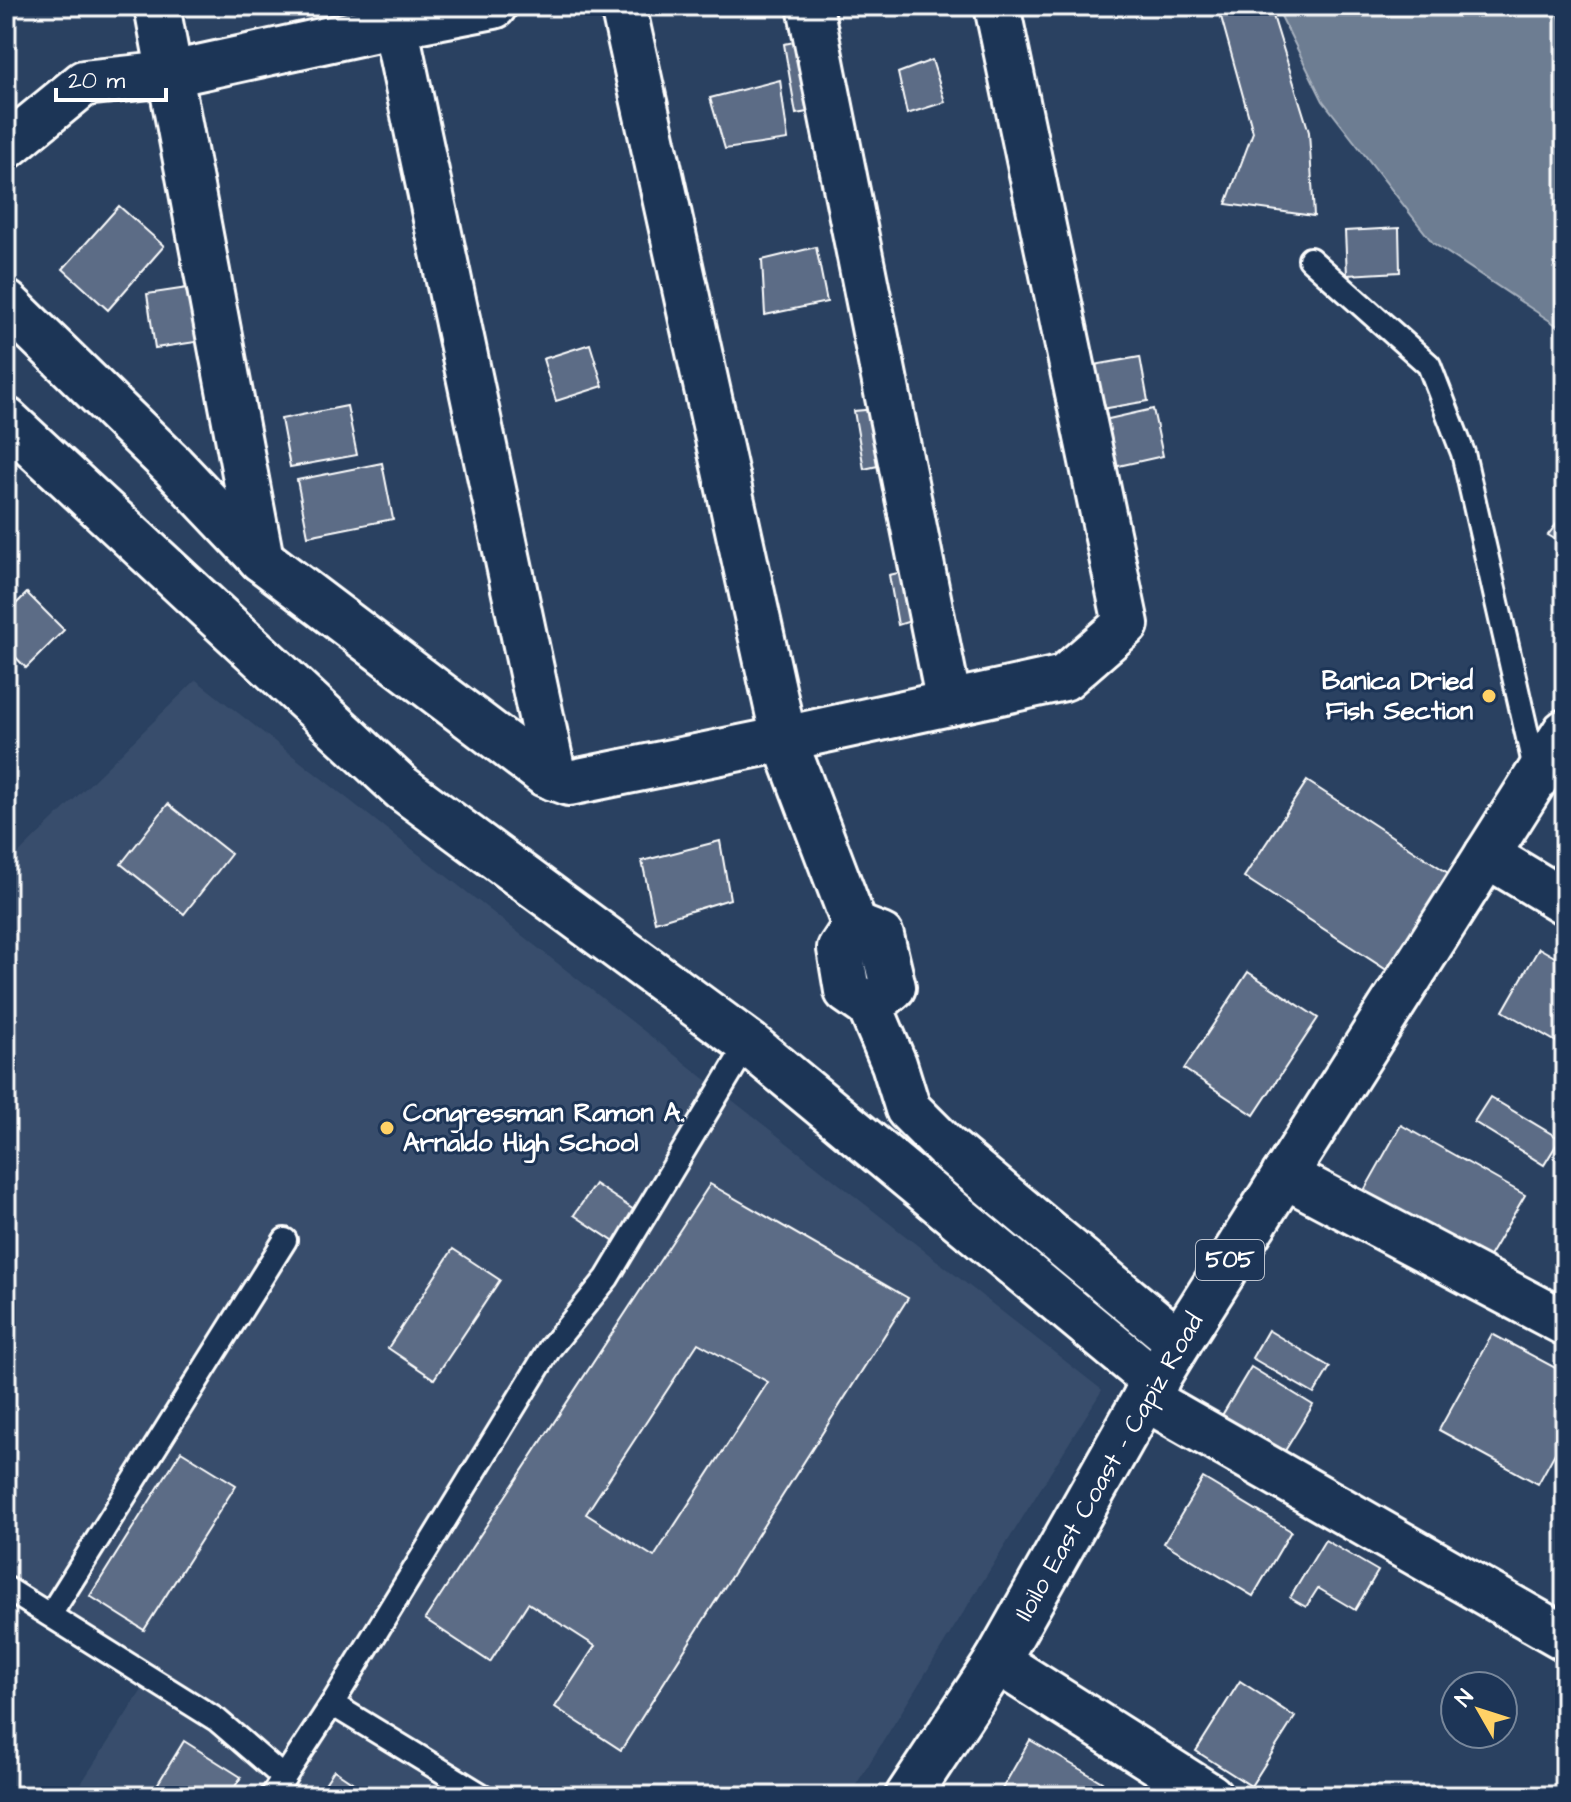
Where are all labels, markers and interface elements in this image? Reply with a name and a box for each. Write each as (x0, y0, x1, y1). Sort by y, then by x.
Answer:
scale bar (56, 52, 166, 102)
text: 20 m (68, 64, 125, 98)
place label: Banica Dried Fish Section (1322, 663, 1474, 729)
marker: Banica Dried Fish Section (1480, 687, 1498, 705)
place label: Congressman Ramon A. Arnaldo High School (403, 1095, 685, 1164)
marker: Congressman Ramon A. Arnaldo High School (378, 1119, 396, 1137)
road number: 505 (1196, 1240, 1264, 1280)
street label: Iloilo East Coast - Capiz Road (1006, 1306, 1212, 1628)
north arrow (1439, 1670, 1519, 1750)
text: N (1448, 1683, 1481, 1713)

